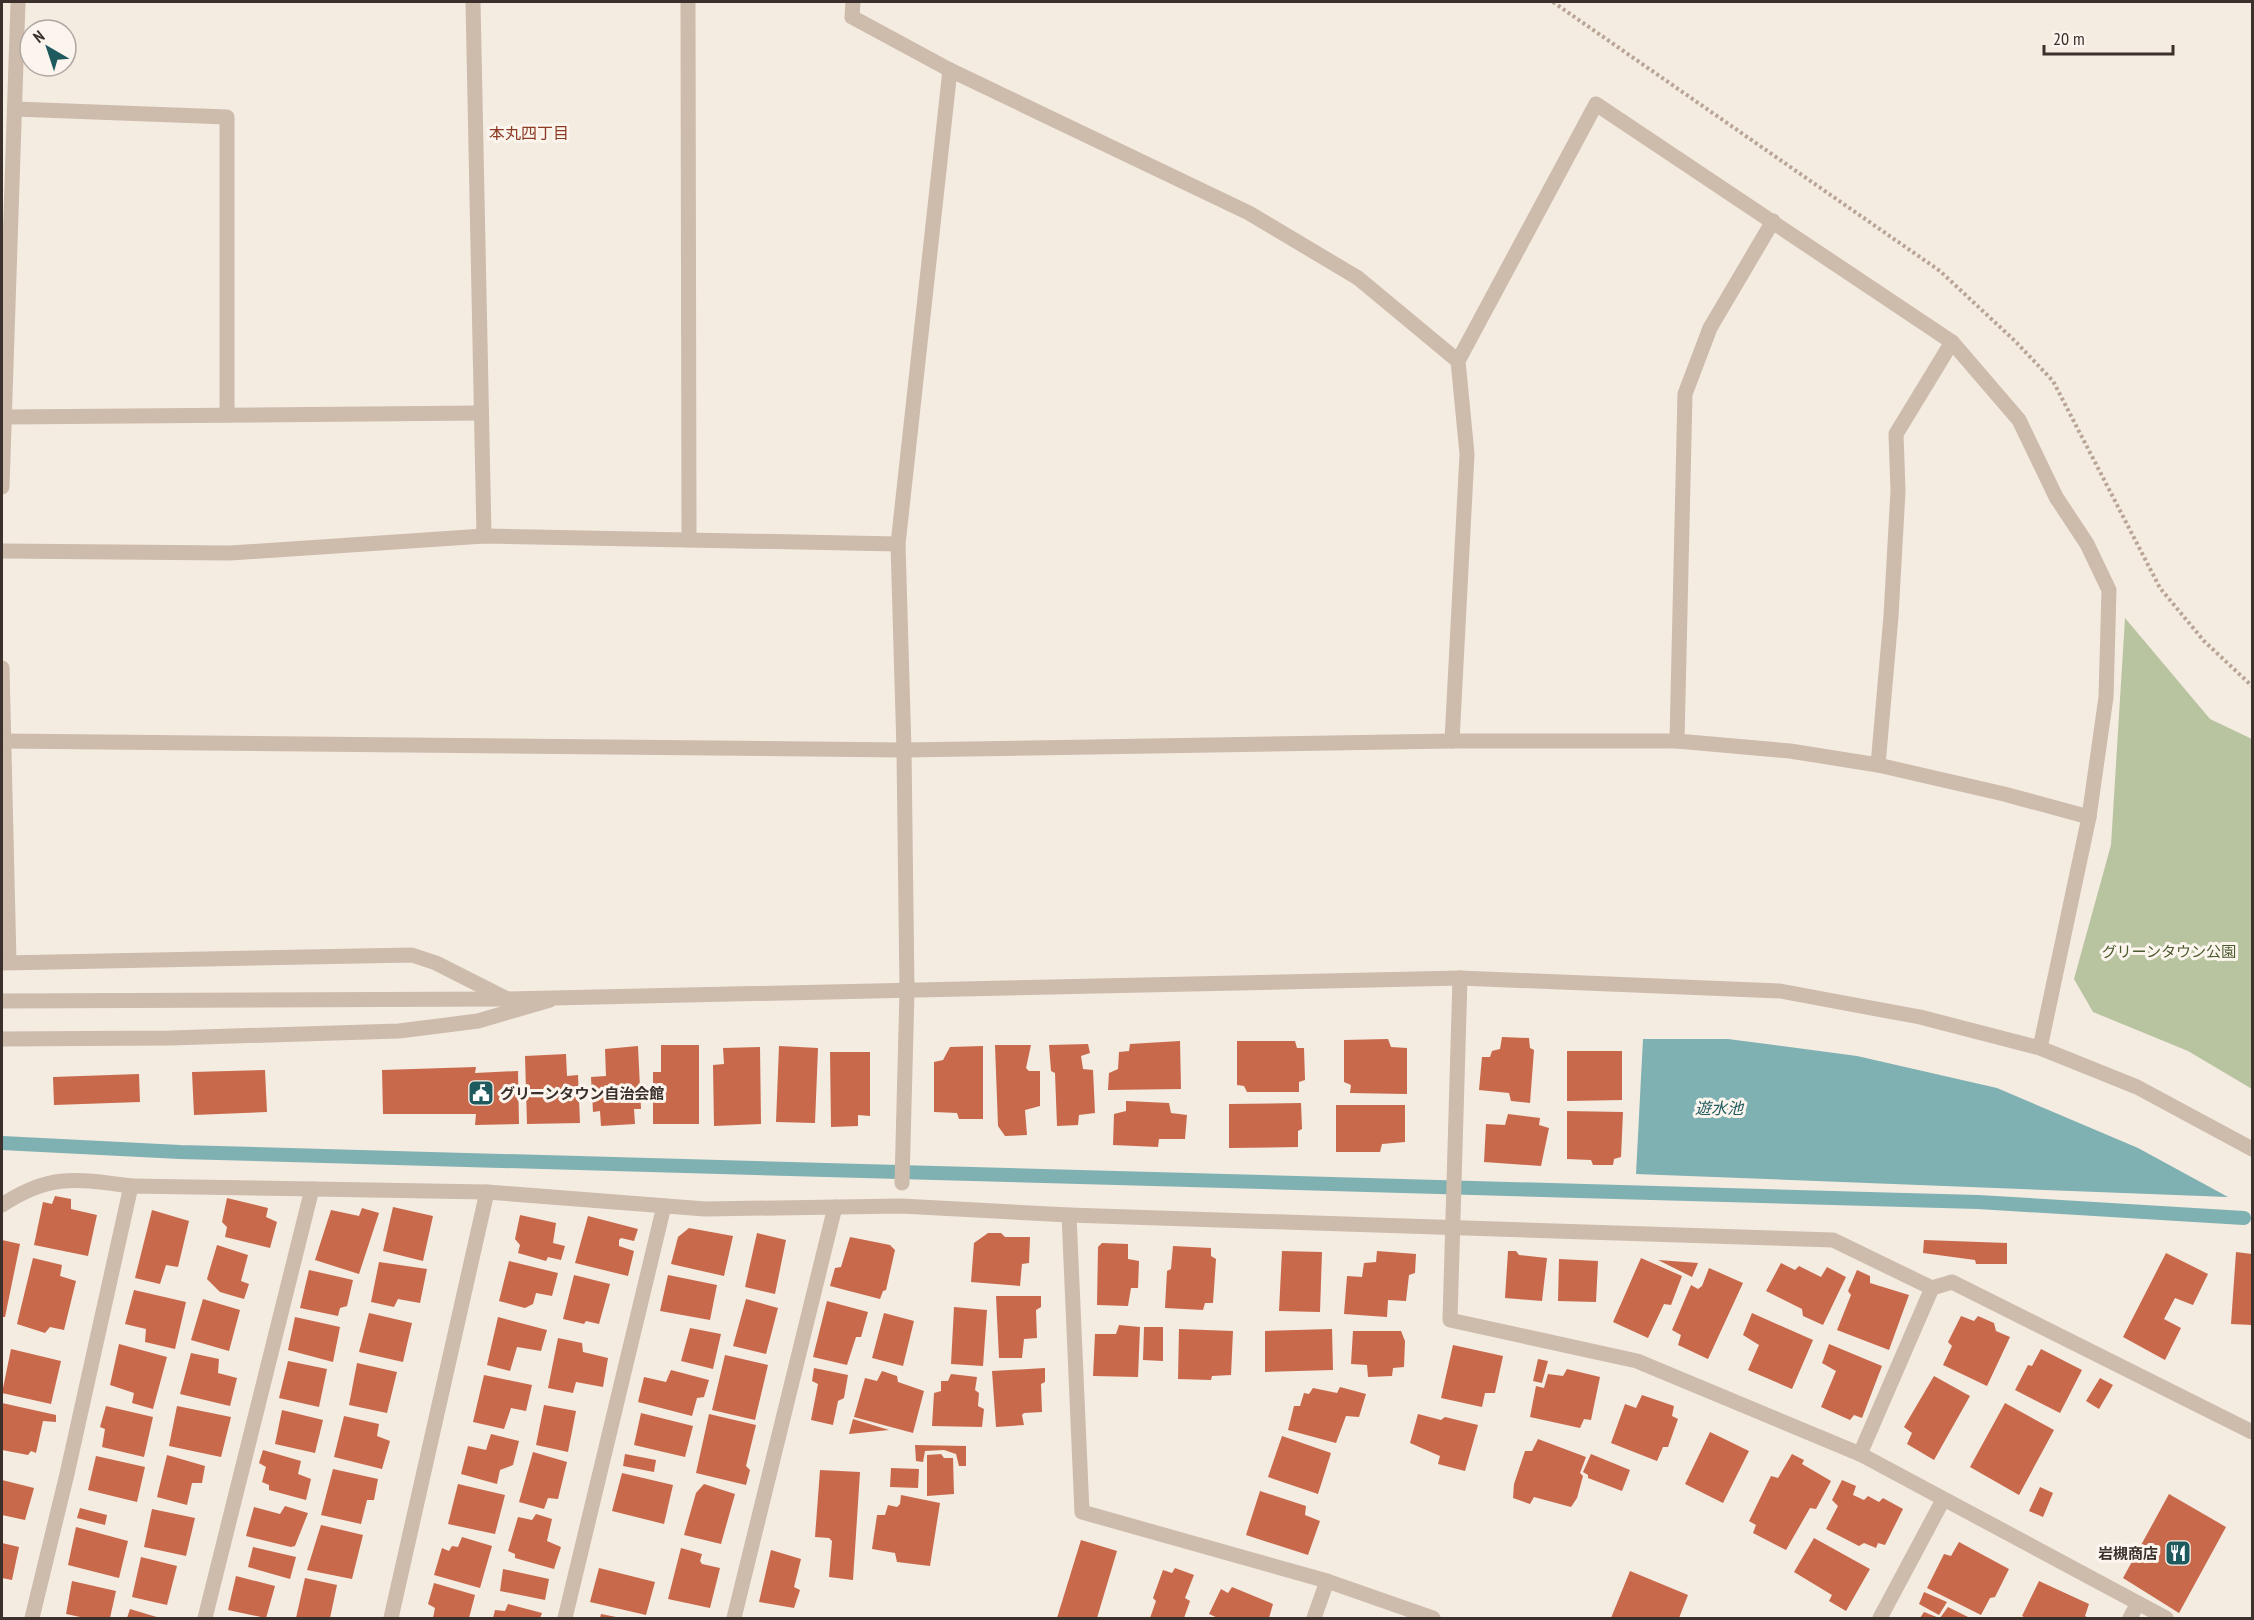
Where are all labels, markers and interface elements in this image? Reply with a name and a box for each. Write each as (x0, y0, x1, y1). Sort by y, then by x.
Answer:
north arrow (18, 18, 78, 78)
scale bar (2044, 18, 2173, 56)
text: N (29, 26, 48, 47)
text: 20 m (2053, 27, 2085, 50)
district label: 本丸四丁目 (489, 123, 569, 143)
park label: グリーンタウン公園 (2102, 942, 2236, 961)
public building icon: グリーンタウン自治会館 (466, 1078, 496, 1108)
place label: グリーンタウン自治会館 (500, 1084, 664, 1103)
water label: 遊水池 (1695, 1098, 1745, 1118)
restaurant icon: 岩槻商店 (2163, 1538, 2193, 1568)
place label: 岩槻商店 (2098, 1544, 2158, 1563)

